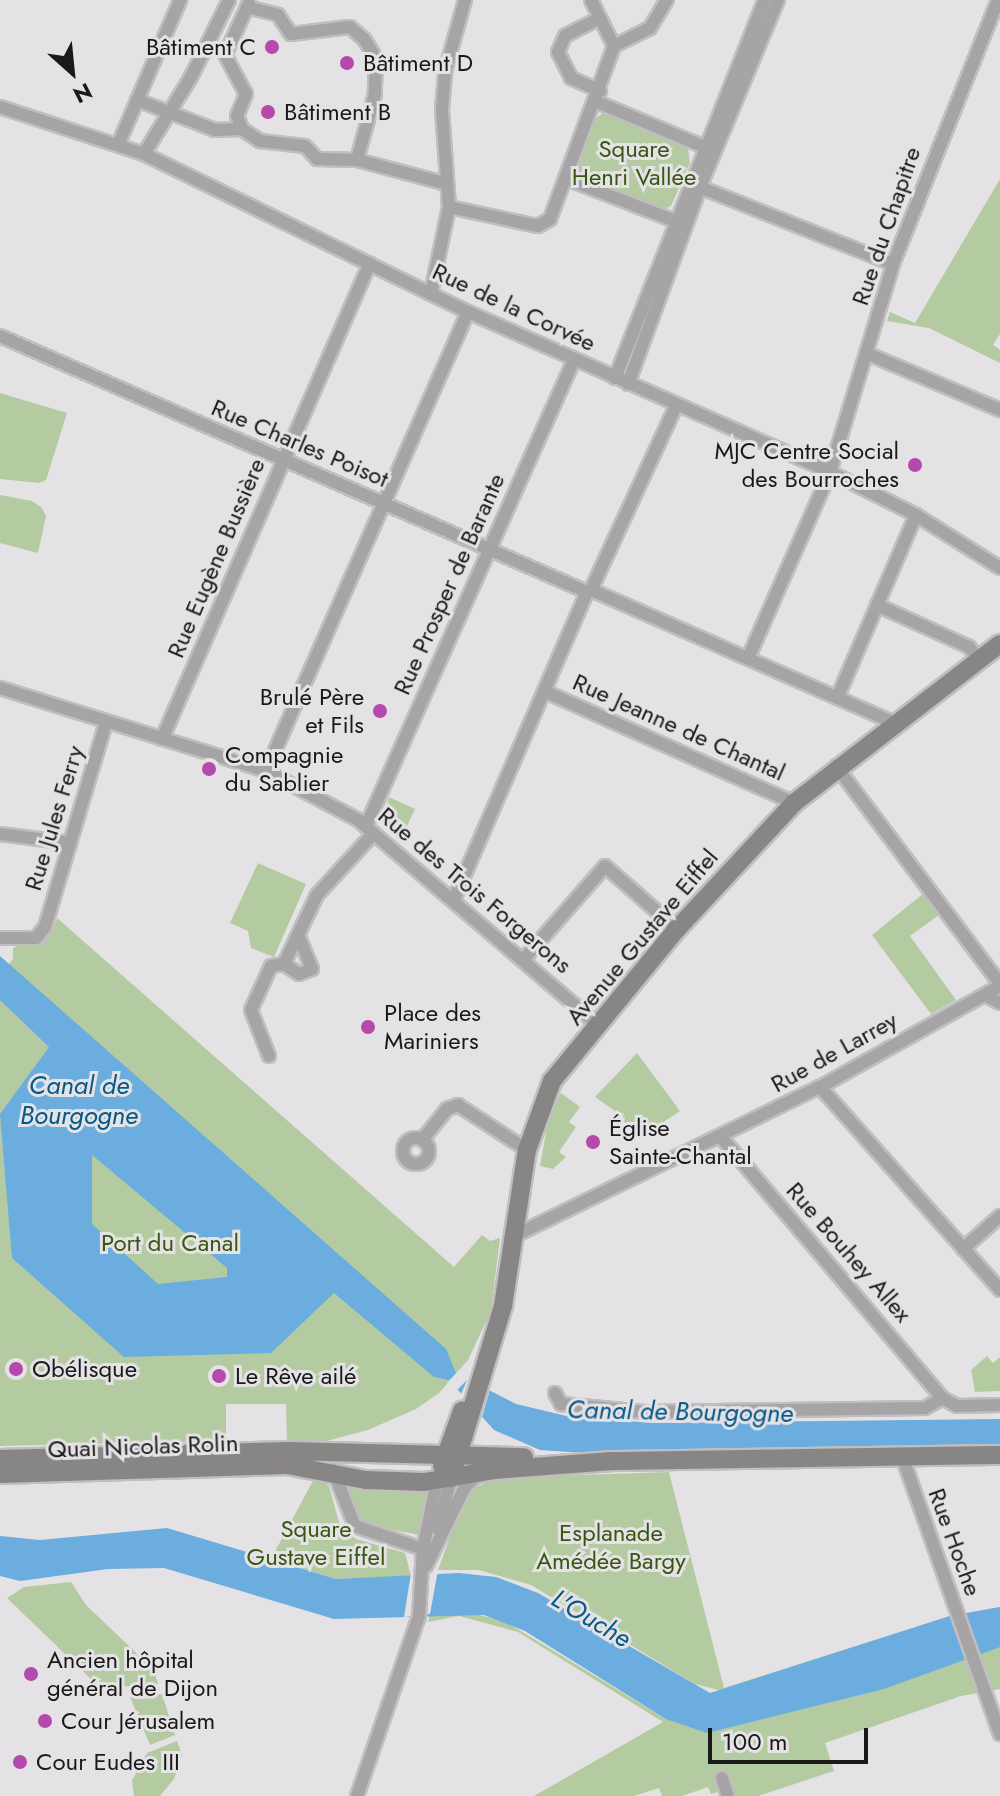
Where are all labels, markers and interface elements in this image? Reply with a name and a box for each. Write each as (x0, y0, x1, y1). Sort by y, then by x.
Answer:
north arrow (32, 32, 112, 112)
place label: Bâtiment C (146, 33, 256, 61)
marker: Bâtiment C (263, 38, 281, 56)
place label: Bâtiment D (363, 49, 473, 77)
marker: Bâtiment D (338, 54, 356, 72)
text: N (68, 75, 98, 112)
place label: Bâtiment B (284, 98, 391, 126)
marker: Bâtiment B (259, 103, 277, 121)
park label: Square Henri Vallée (572, 135, 696, 191)
street label: Rue du Chapitre (845, 143, 927, 309)
street label: Rue de la Corvée (428, 257, 600, 357)
street label: Rue Charles Poisot (207, 393, 393, 493)
place label: MJC Centre Social des Bourroches (715, 437, 899, 493)
street label: Rue Eugène Bussière (161, 454, 271, 662)
marker: MJC Centre Social des Bourroches (906, 456, 924, 474)
street label: Rue Prosper de Barante (387, 469, 511, 699)
street label: Rue Jeanne de Chantal (568, 667, 790, 787)
place label: Brulé Père et Fils (260, 683, 364, 739)
marker: Brulé Père et Fils (371, 702, 389, 720)
place label: Compagnie du Sablier (225, 741, 343, 797)
street label: Rue Jules Ferry (18, 742, 90, 894)
marker: Compagnie du Sablier (200, 760, 218, 778)
street label: Rue des Trois Forgerons (373, 801, 577, 979)
street label: Avenue Gustave Eiffel (560, 843, 724, 1031)
place label: Place des Mariniers (384, 999, 481, 1055)
street label: Rue de Larrey (766, 1006, 902, 1098)
marker: Place des Mariniers (359, 1018, 377, 1036)
water label: Canal de Bourgogne (20, 1070, 138, 1132)
place label: Église Sainte-Chantal (609, 1114, 752, 1170)
marker: Église Sainte-Chantal (584, 1133, 602, 1151)
street label: Rue Bouhey Allex (780, 1176, 918, 1328)
park label: Port du Canal (101, 1229, 239, 1257)
place label: Obélisque (32, 1355, 137, 1383)
marker: Obélisque (7, 1360, 25, 1378)
place label: Le Rêve ailé (235, 1362, 356, 1390)
marker: Le Rêve ailé (210, 1367, 228, 1385)
water label: Canal de Bourgogne (567, 1394, 793, 1430)
street label: Quai Nicolas Rolin (47, 1428, 239, 1464)
street label: Rue Hoche (922, 1484, 988, 1600)
park label: Square Gustave Eiffel (247, 1515, 385, 1571)
park label: Esplanade Amédée Bargy (536, 1519, 686, 1575)
water label: L'Ouche (546, 1583, 636, 1655)
place label: Ancien hôpital général de Dijon (47, 1646, 218, 1702)
marker: Ancien hôpital général de Dijon (22, 1665, 40, 1683)
place label: Cour Jérusalem (61, 1707, 215, 1735)
marker: Cour Jérusalem (36, 1712, 54, 1730)
scale bar (712, 1712, 872, 1762)
text: 100 m (722, 1724, 788, 1759)
place label: Cour Eudes III (36, 1748, 180, 1776)
marker: Cour Eudes III (11, 1753, 29, 1771)

